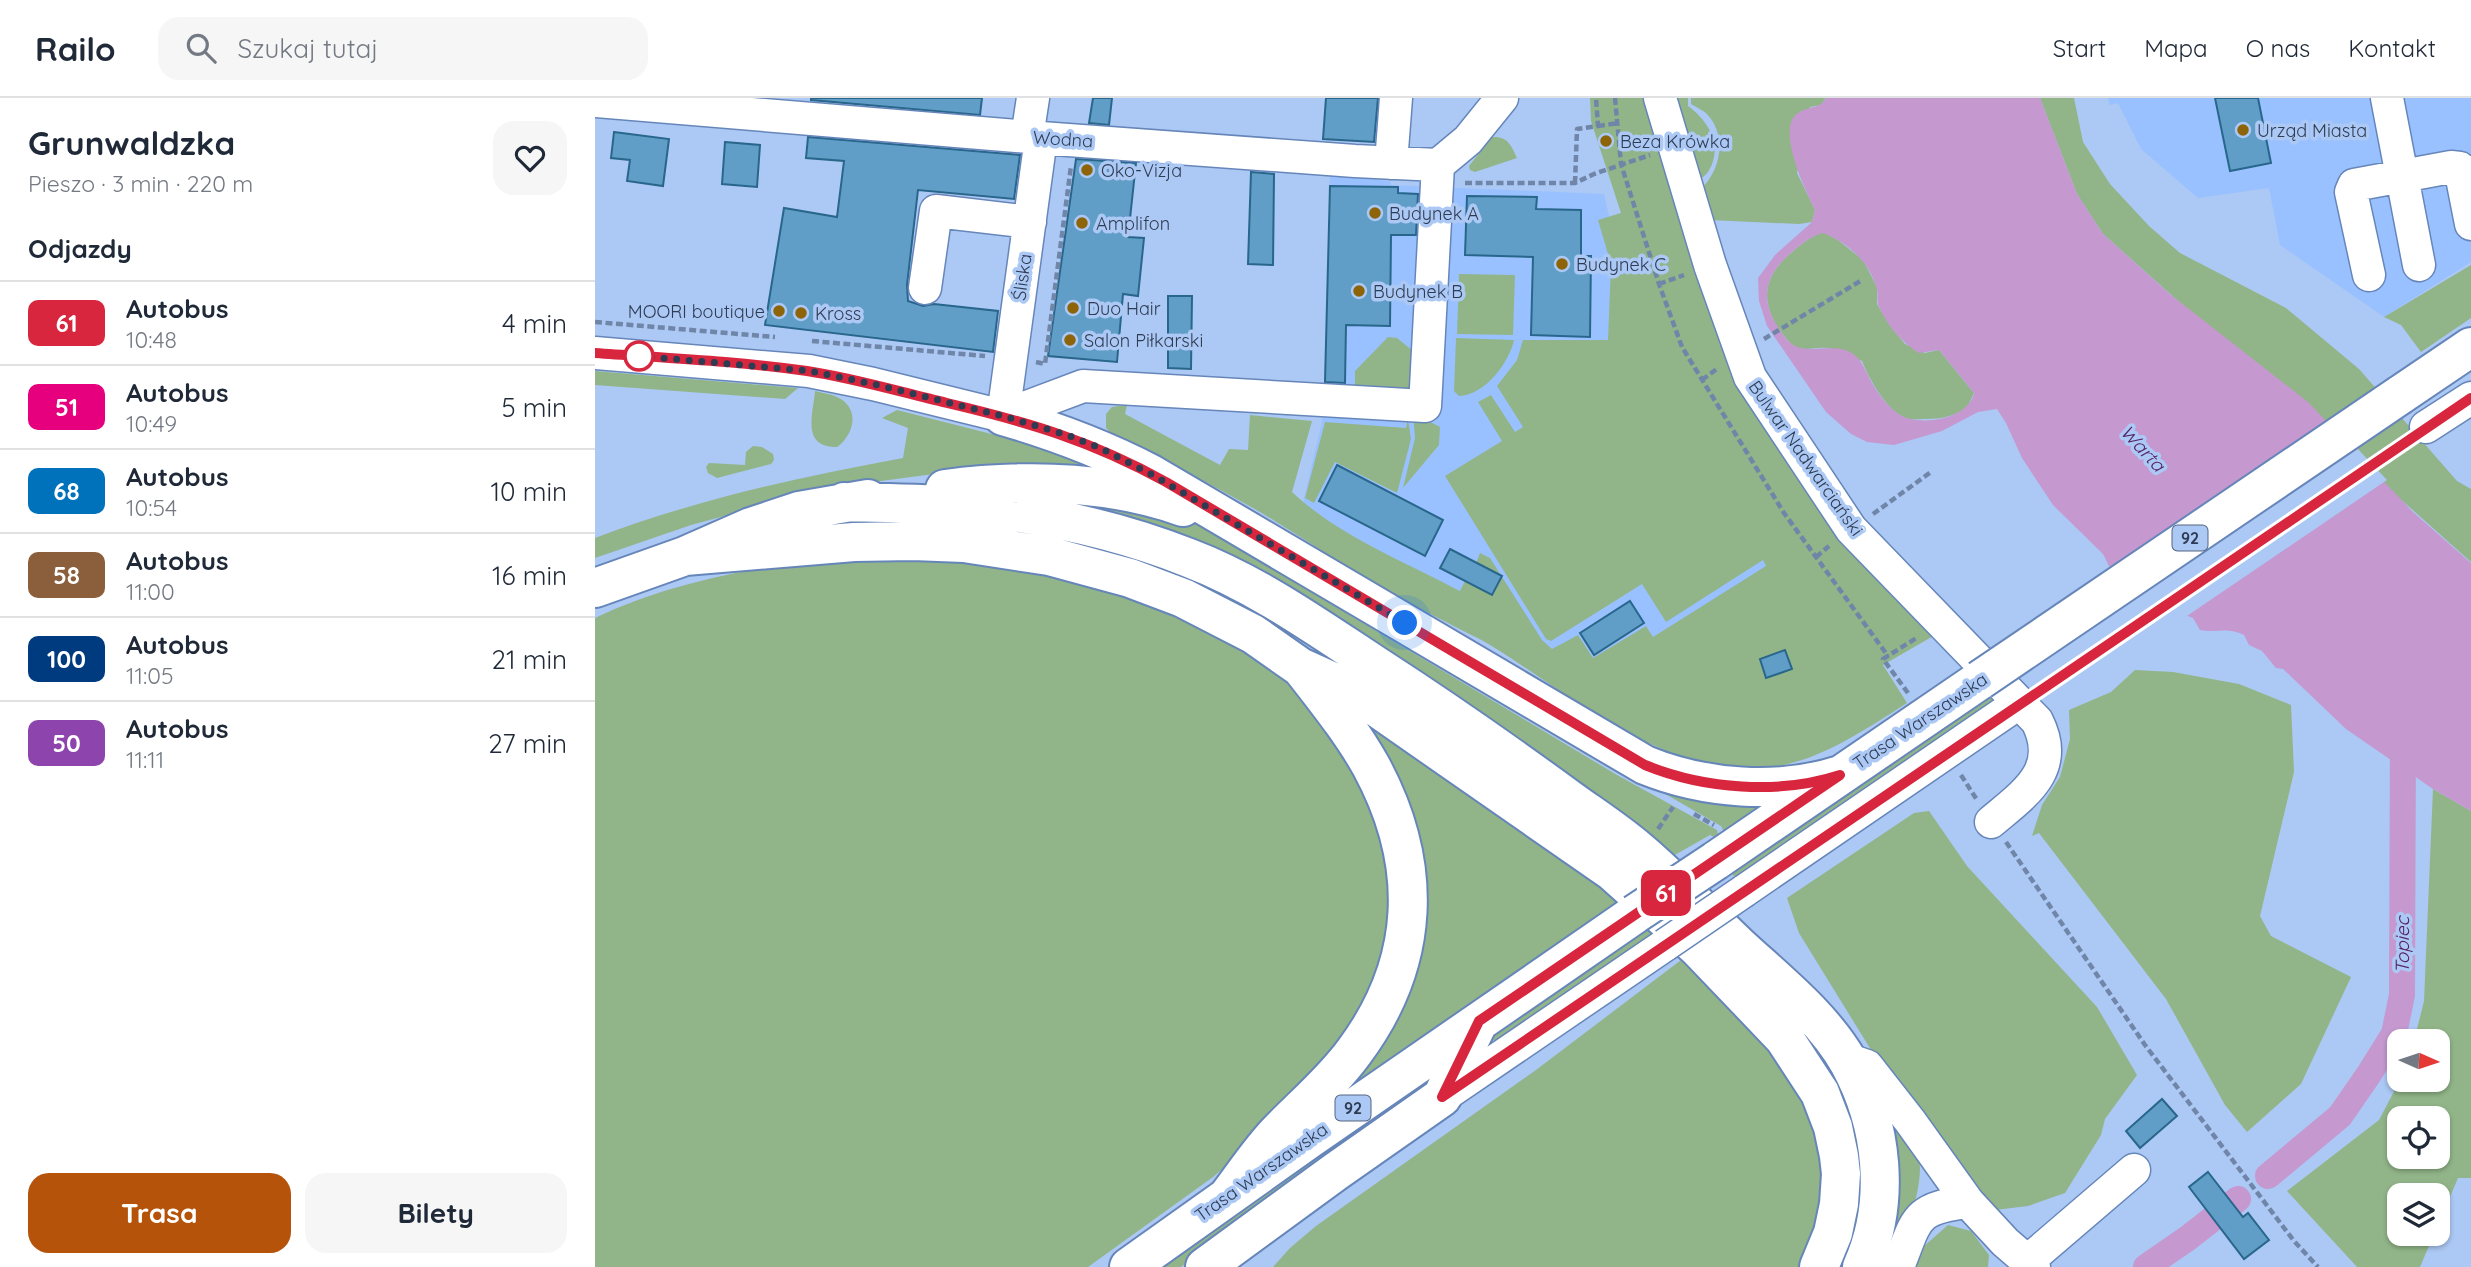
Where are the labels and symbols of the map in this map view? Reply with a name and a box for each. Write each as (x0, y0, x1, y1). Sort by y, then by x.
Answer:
place label: Urząd Miasta (2257, 119, 2367, 142)
marker: Urząd Miasta (2235, 122, 2251, 138)
street label: Wodna (1032, 125, 1094, 153)
place label: Beza Krówka (1620, 130, 1730, 153)
marker: Beza Krówka (1598, 133, 1614, 149)
place label: Oko-Vizja (1101, 159, 1182, 182)
marker: Oko-Vizja (1079, 162, 1095, 178)
place label: Budynek A (1389, 202, 1479, 225)
marker: Budynek A (1367, 205, 1383, 221)
place label: Amplifon (1096, 212, 1170, 235)
marker: Amplifon (1074, 215, 1090, 231)
street label: Śliska (1007, 252, 1037, 302)
place label: Budynek C (1576, 253, 1666, 276)
marker: Budynek C (1554, 256, 1570, 272)
place label: Budynek B (1373, 280, 1463, 303)
marker: Budynek B (1351, 283, 1367, 299)
place label: Duo Hair (1087, 297, 1161, 320)
place label: MOORI boutique (628, 300, 765, 323)
marker: Duo Hair (1065, 300, 1081, 316)
place label: Kross (815, 302, 861, 325)
marker: MOORI boutique (771, 303, 787, 319)
marker: Kross (793, 305, 809, 321)
place label: Salon Piłkarski (1084, 329, 1203, 352)
marker: Salon Piłkarski (1062, 332, 1078, 348)
unlabelled marker (624, 341, 654, 371)
street label: Bulwar Nadwarciański (1744, 376, 1868, 540)
water label: Warta (2115, 420, 2172, 477)
road number: 92 (2173, 526, 2207, 550)
your location (1387, 605, 1422, 640)
street label: Trasa Warszawska (1848, 668, 1992, 774)
line badge: 61 (1635, 870, 1697, 916)
water label: Topiec (2390, 914, 2414, 973)
north arrow (2387, 1029, 2450, 1092)
road number: 92 (1335, 1096, 1371, 1120)
street label: Trasa Warszawska (1190, 1118, 1332, 1226)

